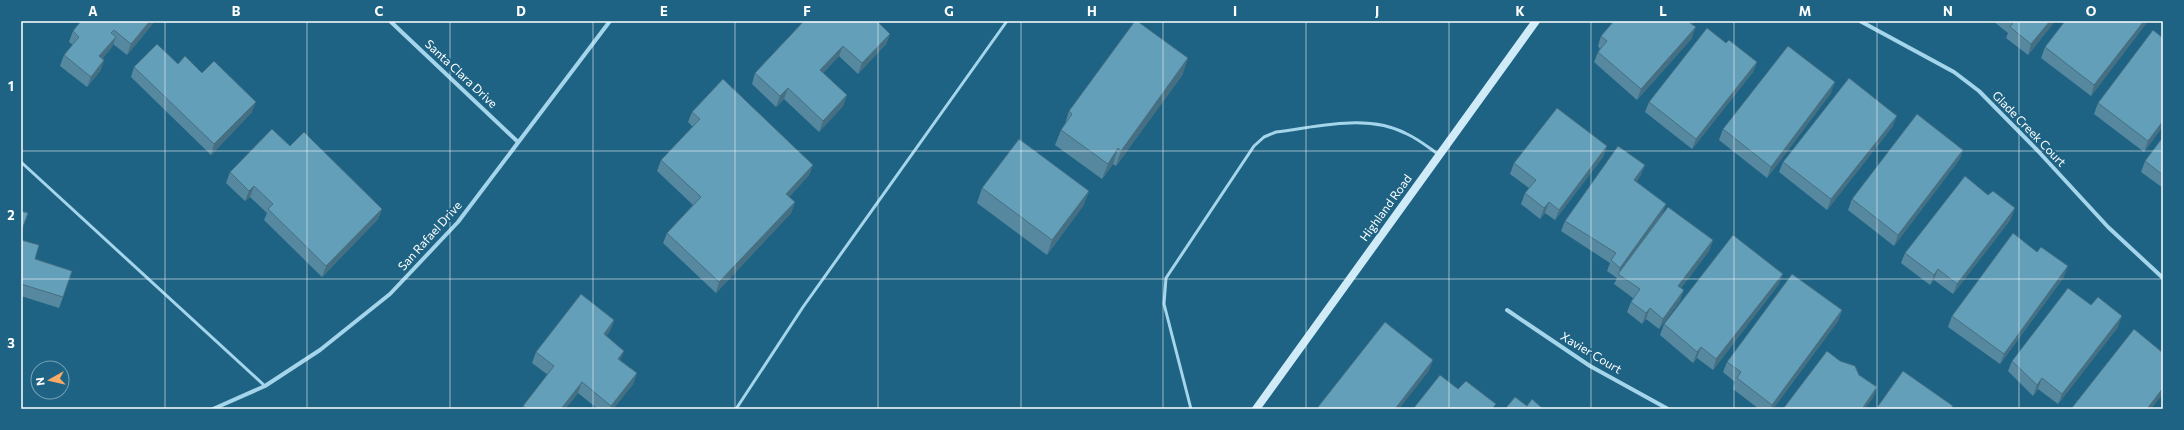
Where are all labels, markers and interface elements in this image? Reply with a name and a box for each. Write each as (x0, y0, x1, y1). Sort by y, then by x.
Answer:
text: A (88, 3, 98, 19)
text: B (232, 3, 241, 19)
text: C (375, 3, 384, 19)
text: D (516, 3, 526, 19)
text: E (660, 3, 668, 19)
text: F (803, 3, 811, 19)
text: G (944, 3, 954, 19)
text: H (1087, 3, 1097, 19)
text: I (1233, 3, 1237, 19)
text: J (1375, 3, 1379, 19)
text: K (1515, 3, 1525, 19)
text: L (1659, 3, 1667, 19)
text: M (1799, 3, 1811, 19)
text: N (1943, 3, 1953, 19)
text: O (2086, 3, 2097, 19)
street label: Santa Clara Drive (423, 36, 501, 110)
text: 1 (8, 78, 14, 94)
street label: Glade Creek Court (1990, 88, 2069, 169)
street label: Highland Road (1356, 171, 1414, 243)
street label: San Rafael Drive (394, 198, 464, 273)
text: 2 (7, 207, 15, 223)
street label: Xavier Court (1558, 328, 1625, 376)
text: 3 (7, 335, 15, 351)
north arrow (30, 360, 70, 400)
text: N (33, 376, 47, 386)

